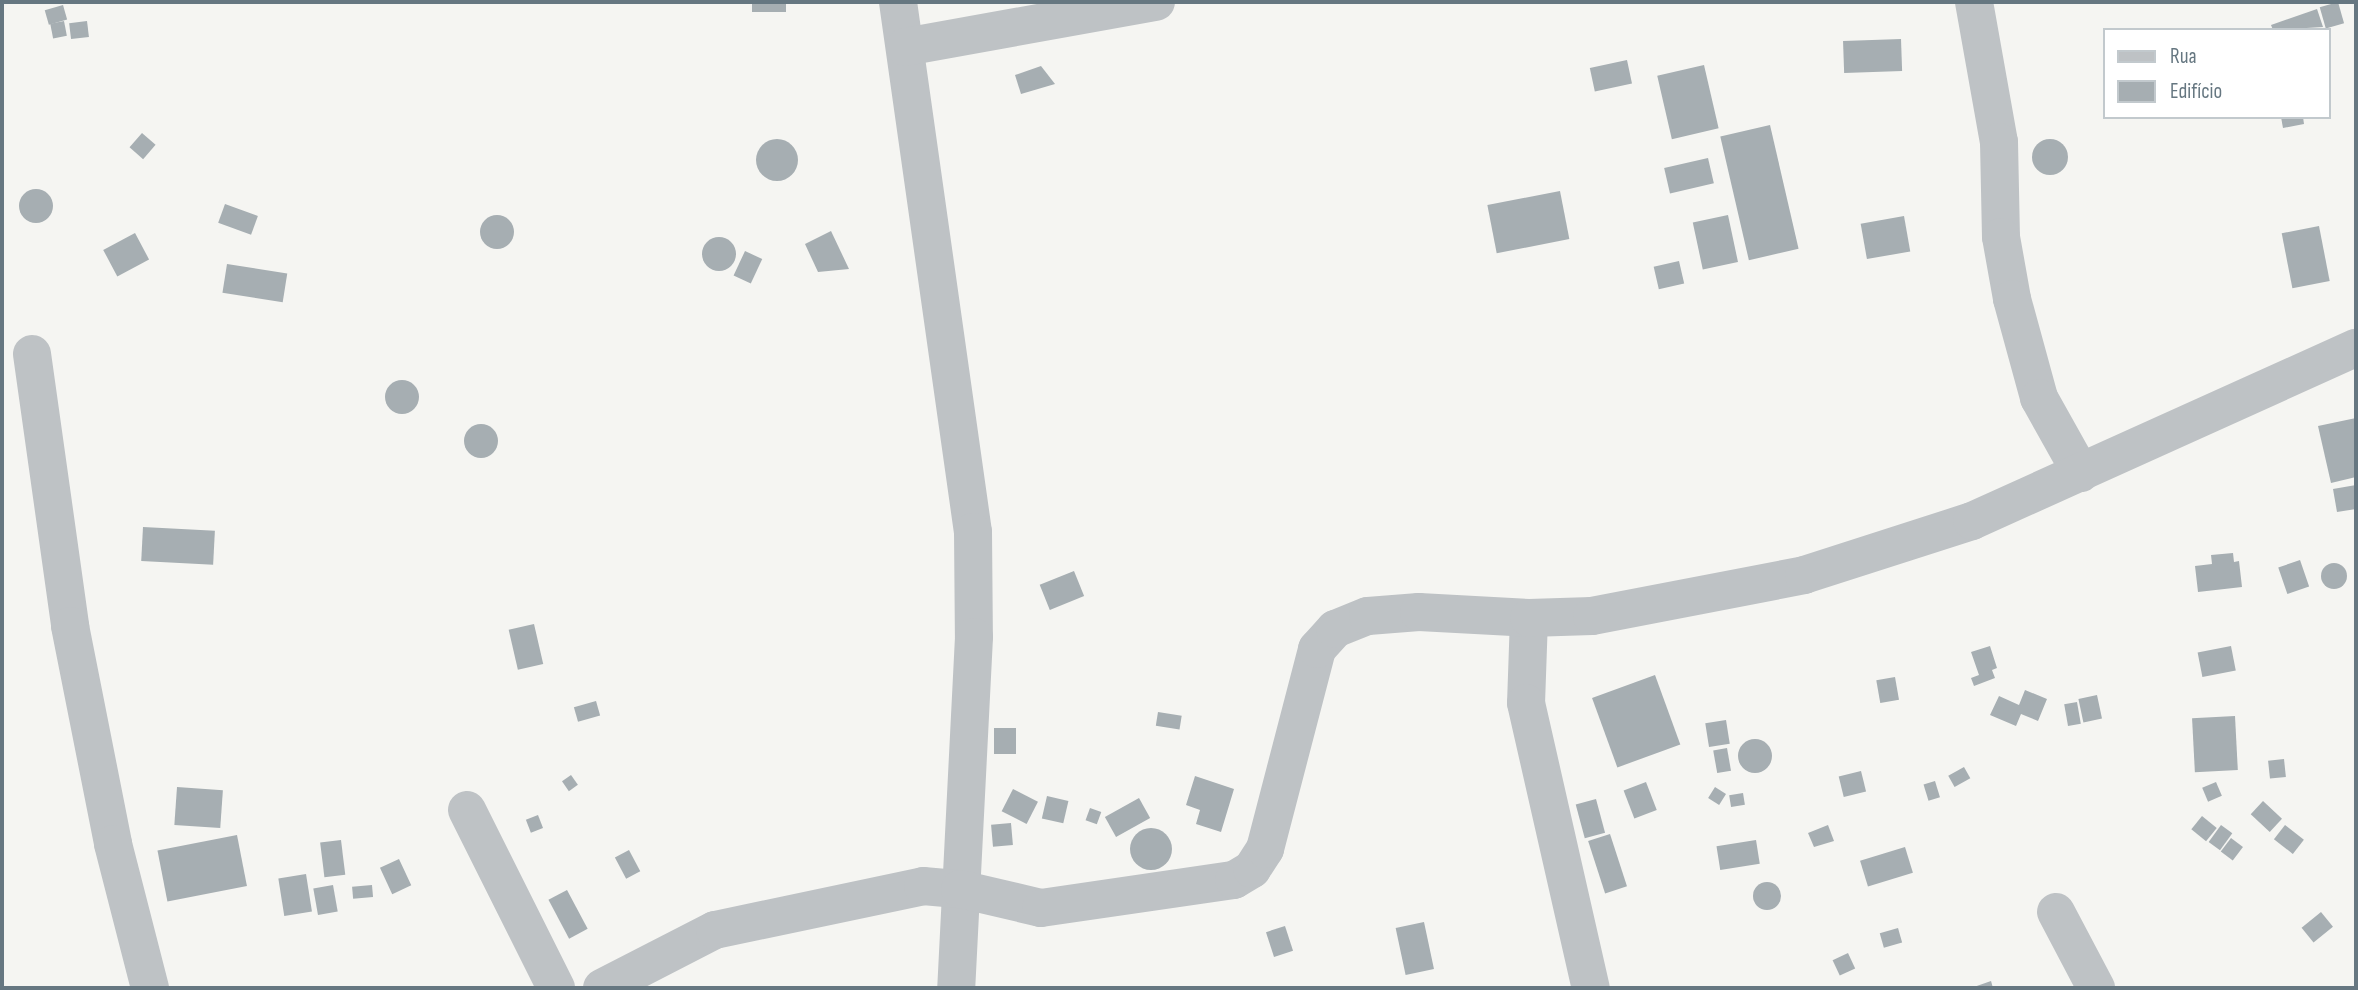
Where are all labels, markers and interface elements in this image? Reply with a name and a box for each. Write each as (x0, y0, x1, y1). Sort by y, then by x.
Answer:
legend (2102, 28, 2330, 119)
text: Rua (2170, 44, 2197, 69)
text: Edifício (2170, 79, 2222, 104)

